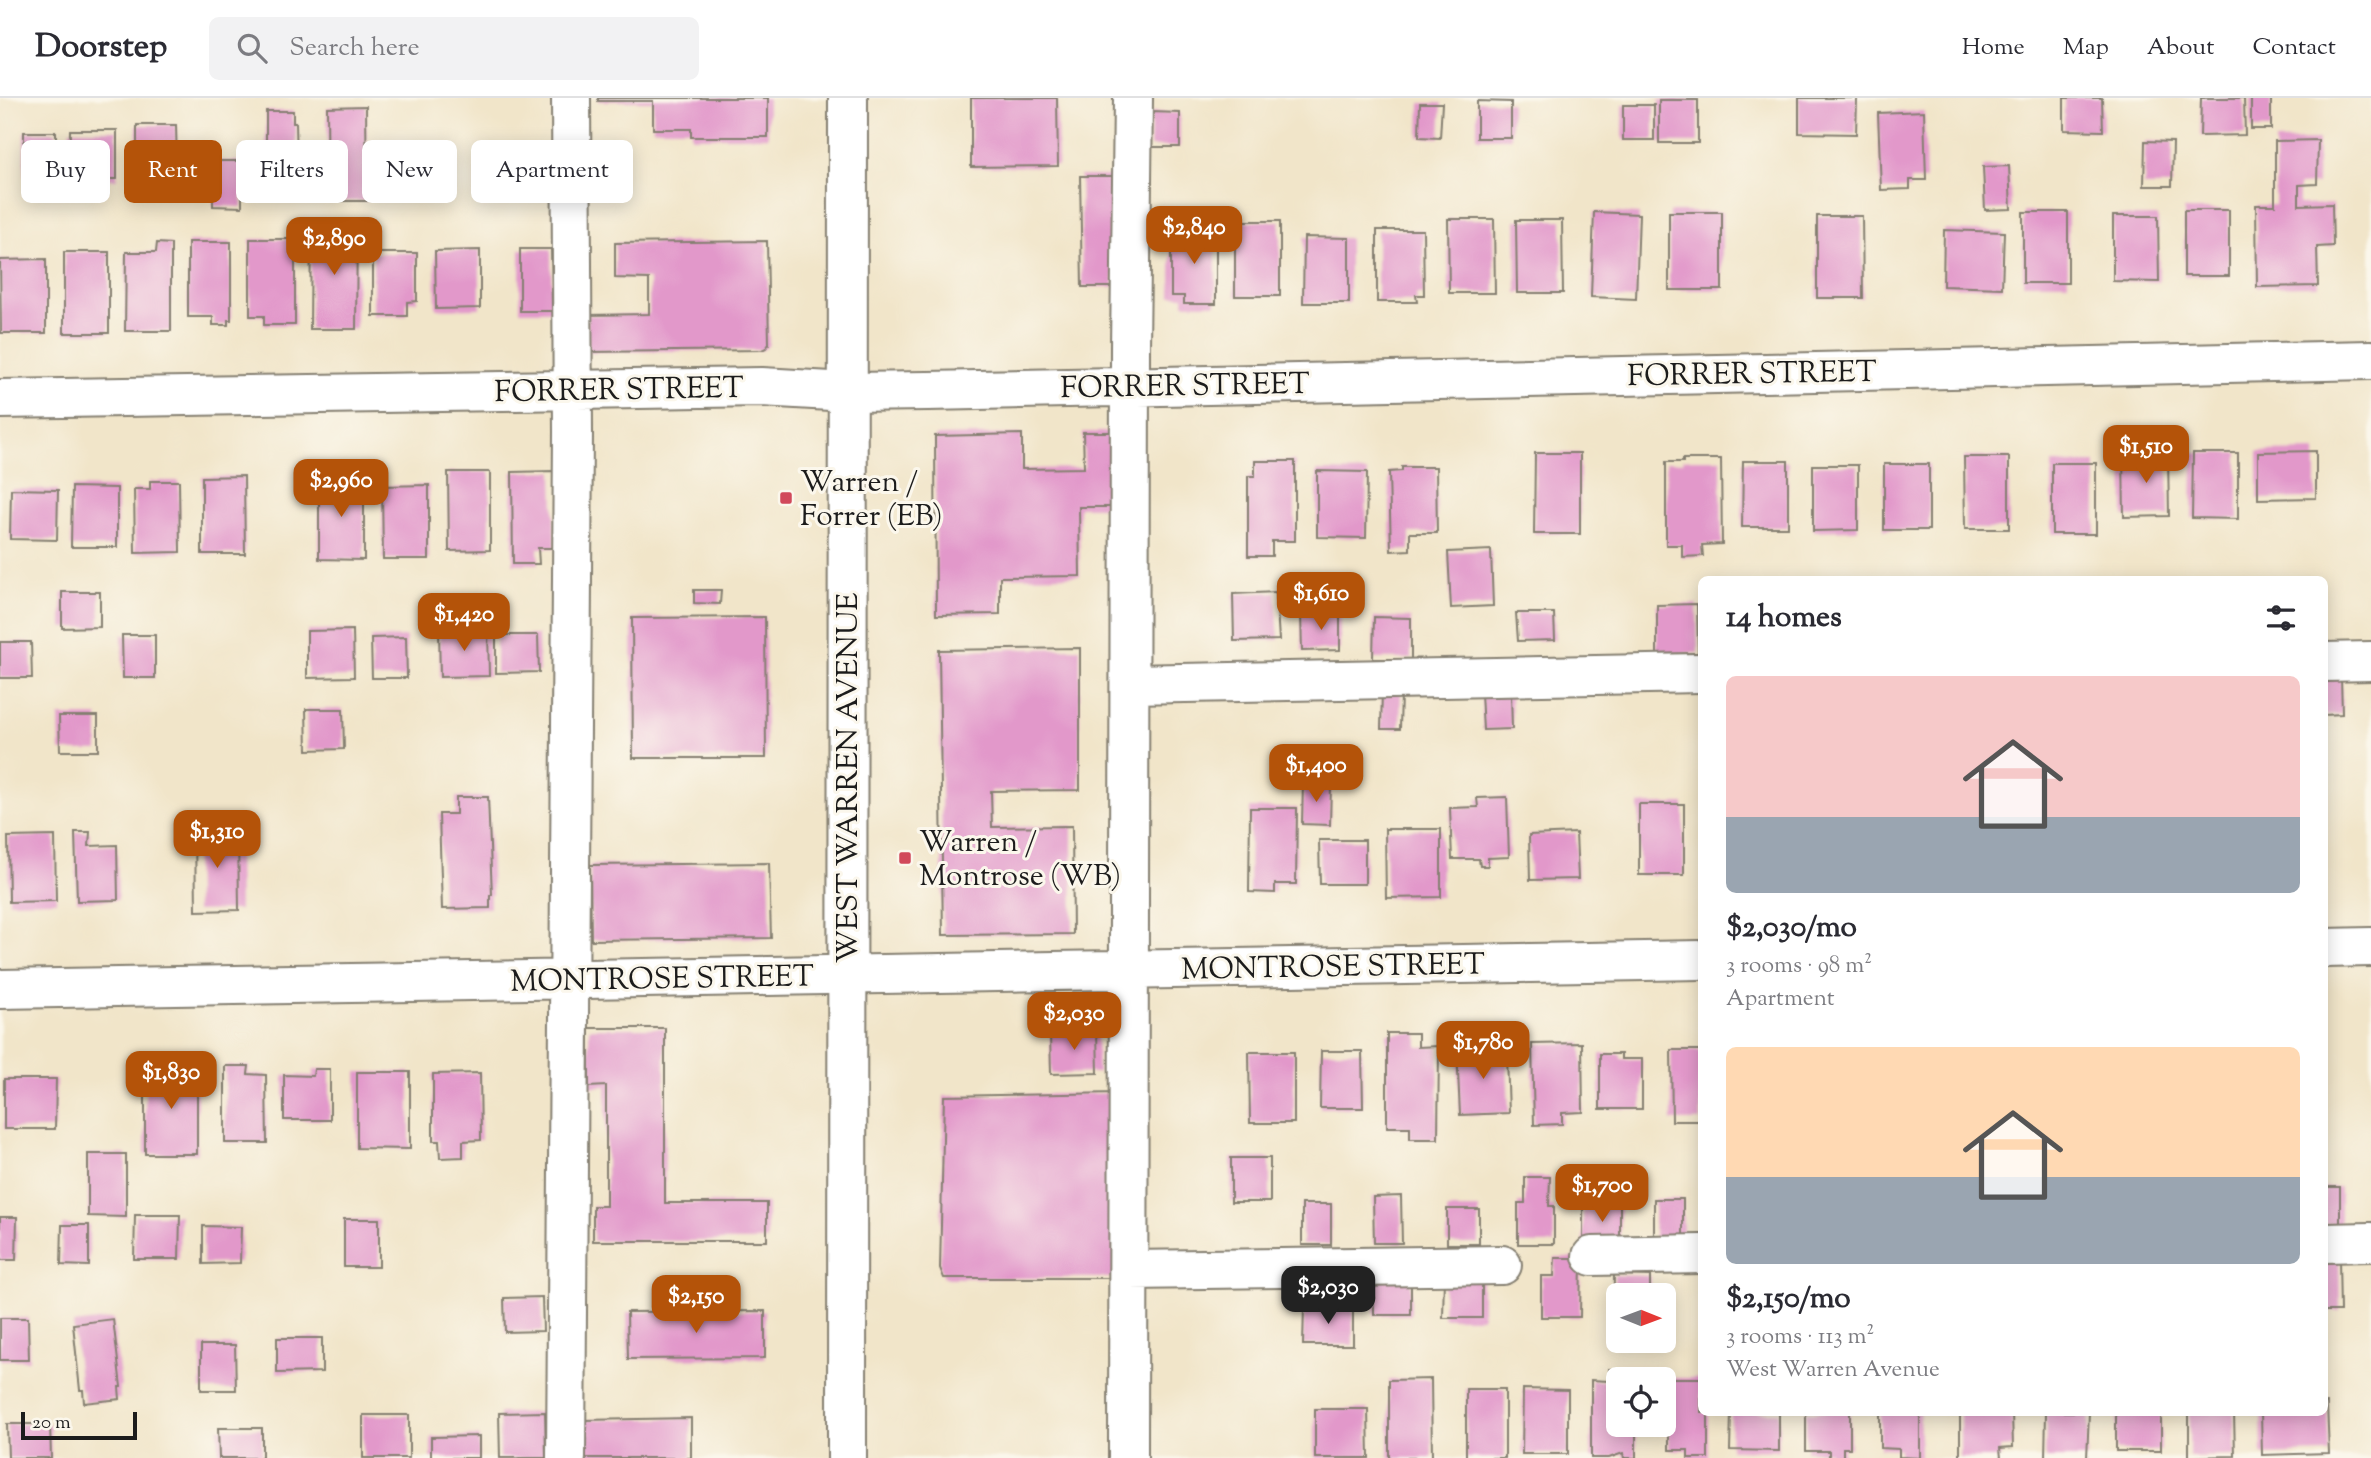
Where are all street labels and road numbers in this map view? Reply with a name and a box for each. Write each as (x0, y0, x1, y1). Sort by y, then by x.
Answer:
street label: FORRER STREET (1627, 352, 1877, 399)
street label: FORRER STREET (1060, 364, 1310, 411)
street label: FORRER STREET (494, 368, 744, 415)
street label: WEST WARREN AVENUE (828, 593, 871, 963)
street label: MONTROSE STREET (1181, 944, 1485, 993)
street label: MONTROSE STREET (510, 956, 814, 1005)

